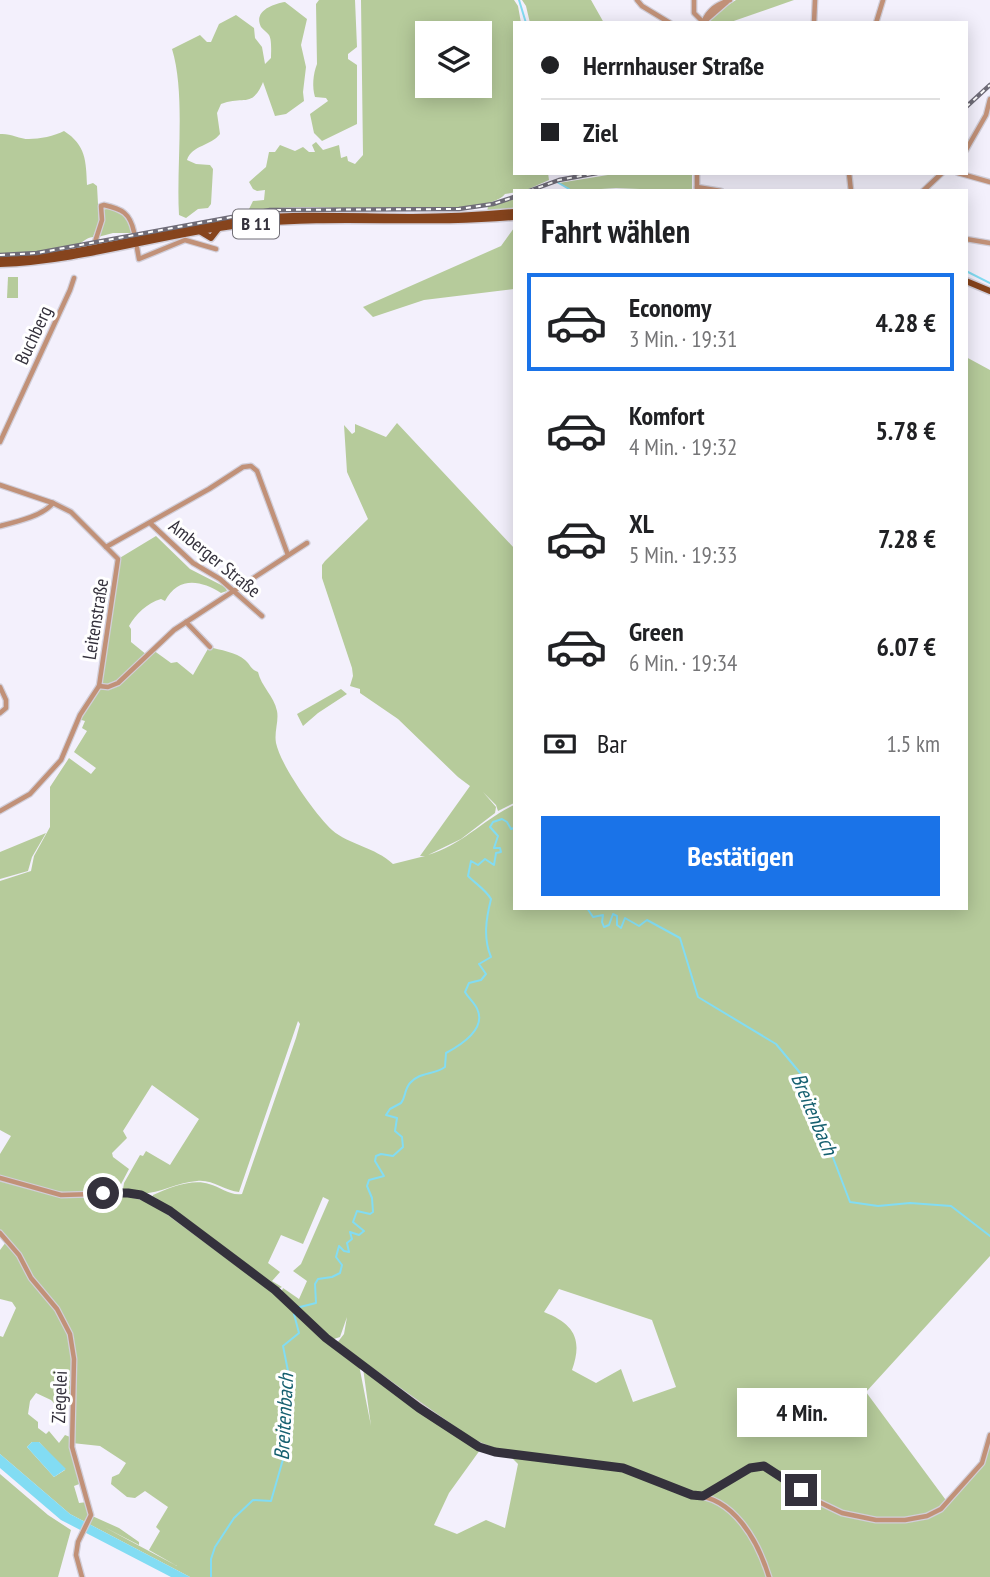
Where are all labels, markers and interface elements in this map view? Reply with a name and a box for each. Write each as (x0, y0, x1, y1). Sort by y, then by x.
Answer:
map controls (415, 21, 492, 98)
button: layers (415, 21, 492, 98)
text: Herrnhauser Straße (583, 49, 764, 82)
text: Ziel (583, 116, 618, 149)
road number: B 11 (233, 210, 279, 238)
text: Fahrt wählen (541, 210, 690, 252)
icon: car (545, 291, 608, 354)
text: Economy (629, 291, 711, 324)
street label: Buchberg (9, 302, 57, 368)
text: 4.28 € (875, 306, 936, 339)
text: 3 Min. · 19:31 (629, 324, 737, 353)
icon: car (545, 399, 608, 462)
text: Komfort (629, 399, 705, 432)
text: 5.78 € (875, 414, 936, 447)
text: 4 Min. · 19:32 (629, 432, 737, 461)
icon: car (545, 507, 608, 570)
text: XL (629, 507, 654, 540)
street label: Amberger Straße (164, 514, 266, 602)
text: 7.28 € (878, 522, 936, 555)
text: 5 Min. · 19:33 (629, 540, 737, 569)
street label: Leitenstraße (77, 577, 113, 661)
icon: car (545, 615, 608, 678)
text: Green (629, 615, 684, 648)
text: 6.07 € (877, 630, 936, 663)
text: 6 Min. · 19:34 (629, 648, 737, 677)
icon: cash (541, 725, 579, 763)
text: Bar (597, 727, 627, 760)
text: 1.5 km (886, 729, 940, 758)
button: Bestätigen (541, 816, 940, 896)
water label: Breitenbach (785, 1069, 844, 1161)
route start (87, 1177, 119, 1209)
street label: Ziegelei (46, 1370, 72, 1424)
water label: Breitenbach (268, 1371, 299, 1461)
callout: 4 Min. (736, 1388, 866, 1438)
text: 4 Min. (776, 1398, 828, 1427)
route end (785, 1474, 817, 1506)

